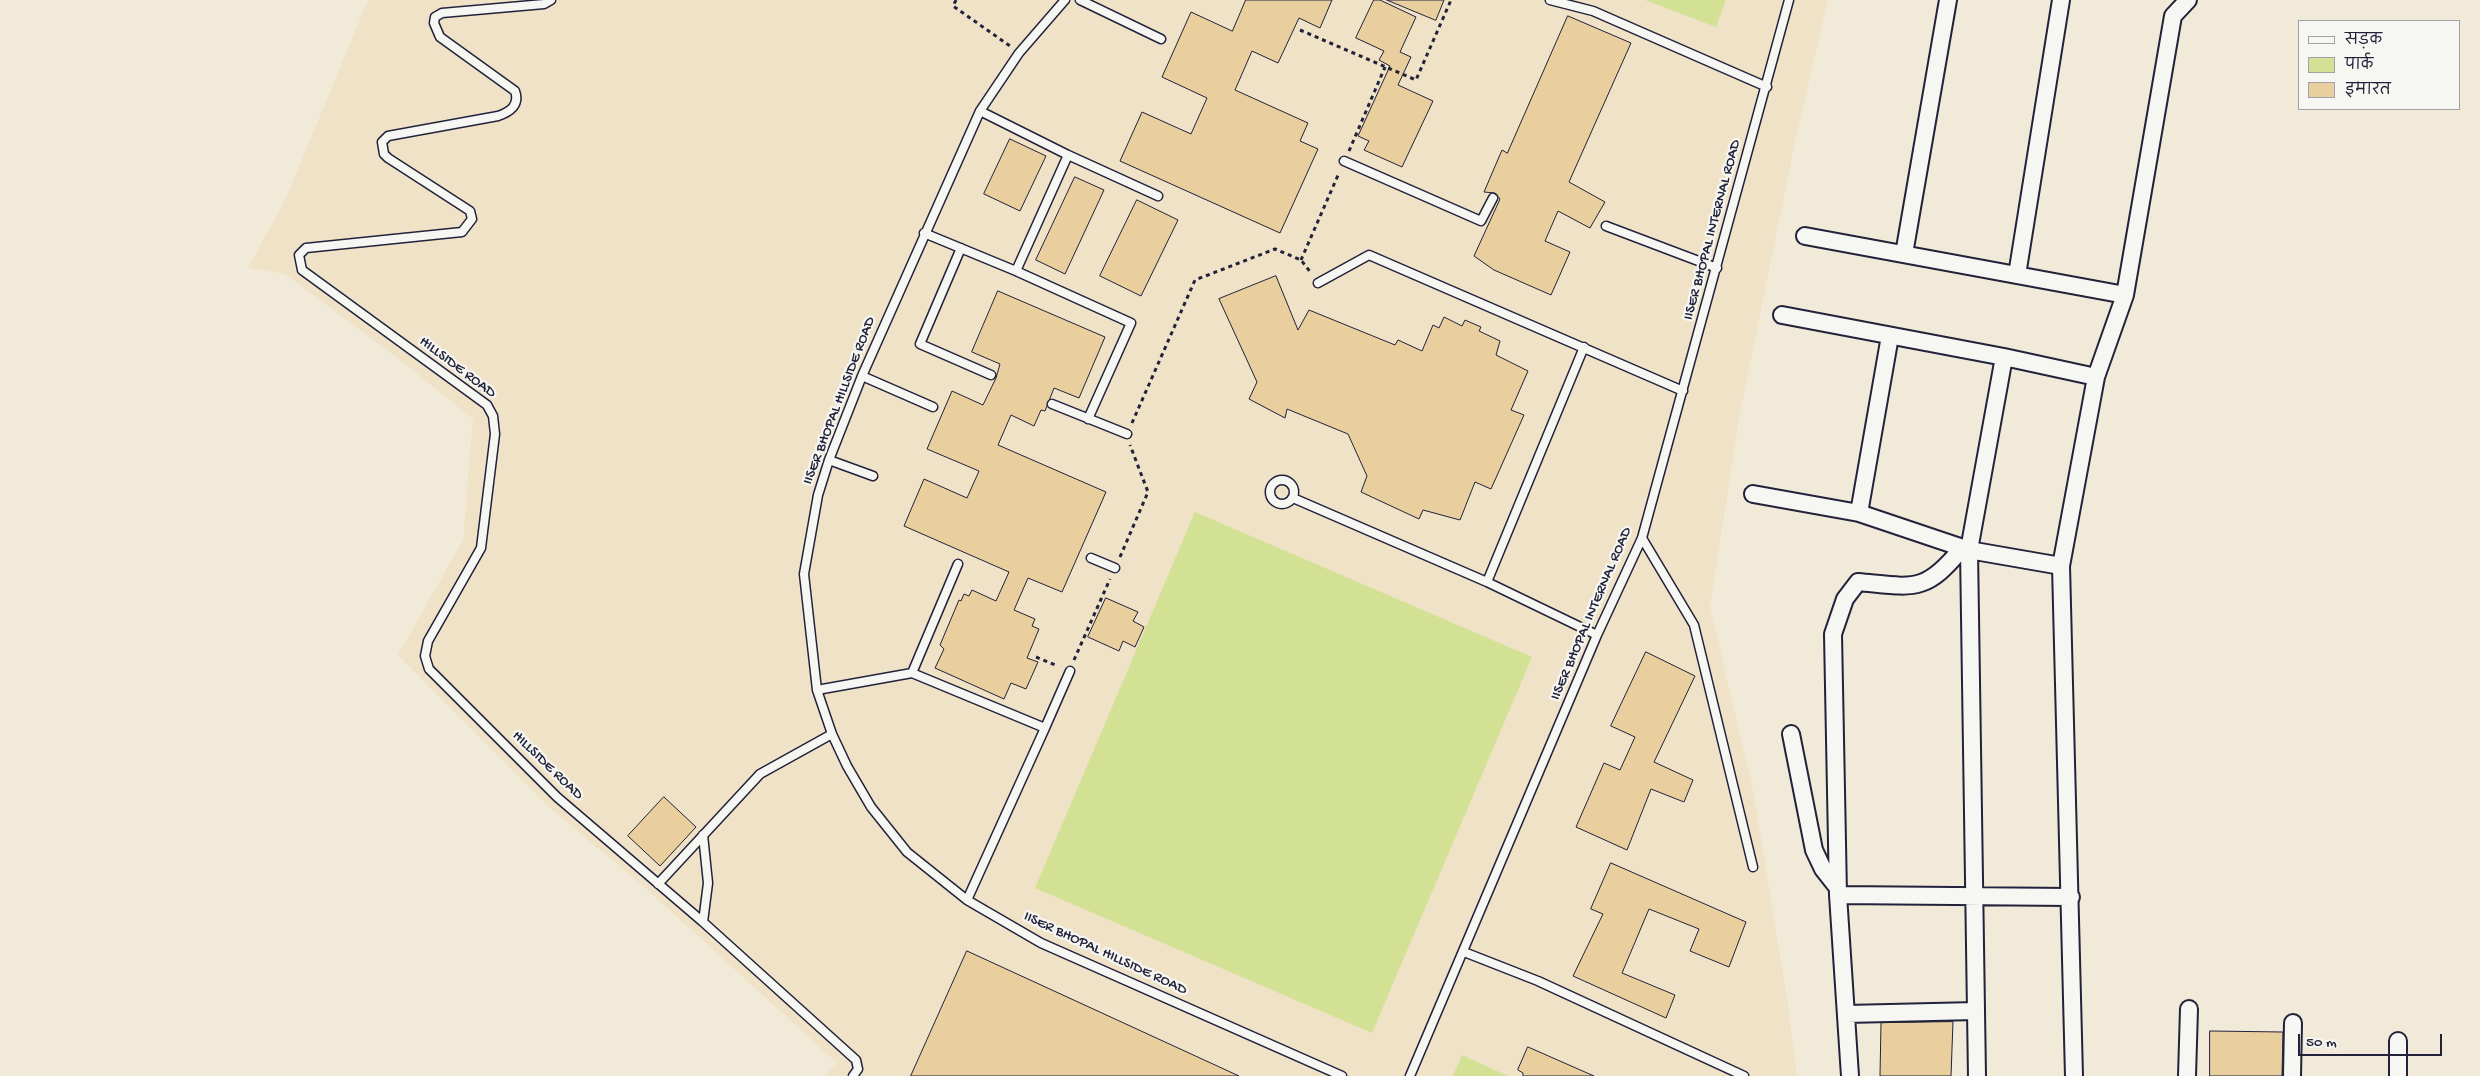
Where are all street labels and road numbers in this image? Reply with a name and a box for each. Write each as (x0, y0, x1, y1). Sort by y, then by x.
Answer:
street label: IISER BHOPAL INTERNAL ROAD (1680, 138, 1746, 322)
street label: IISER BHOPAL HILLSIDE ROAD (800, 315, 880, 487)
street label: HILLSIDE ROAD (415, 333, 499, 403)
street label: IISER BHOPAL INTERNAL ROAD (1547, 525, 1637, 703)
street label: HILLSIDE ROAD (508, 728, 586, 804)
street label: IISER BHOPAL HILLSIDE ROAD (1020, 908, 1190, 1000)

